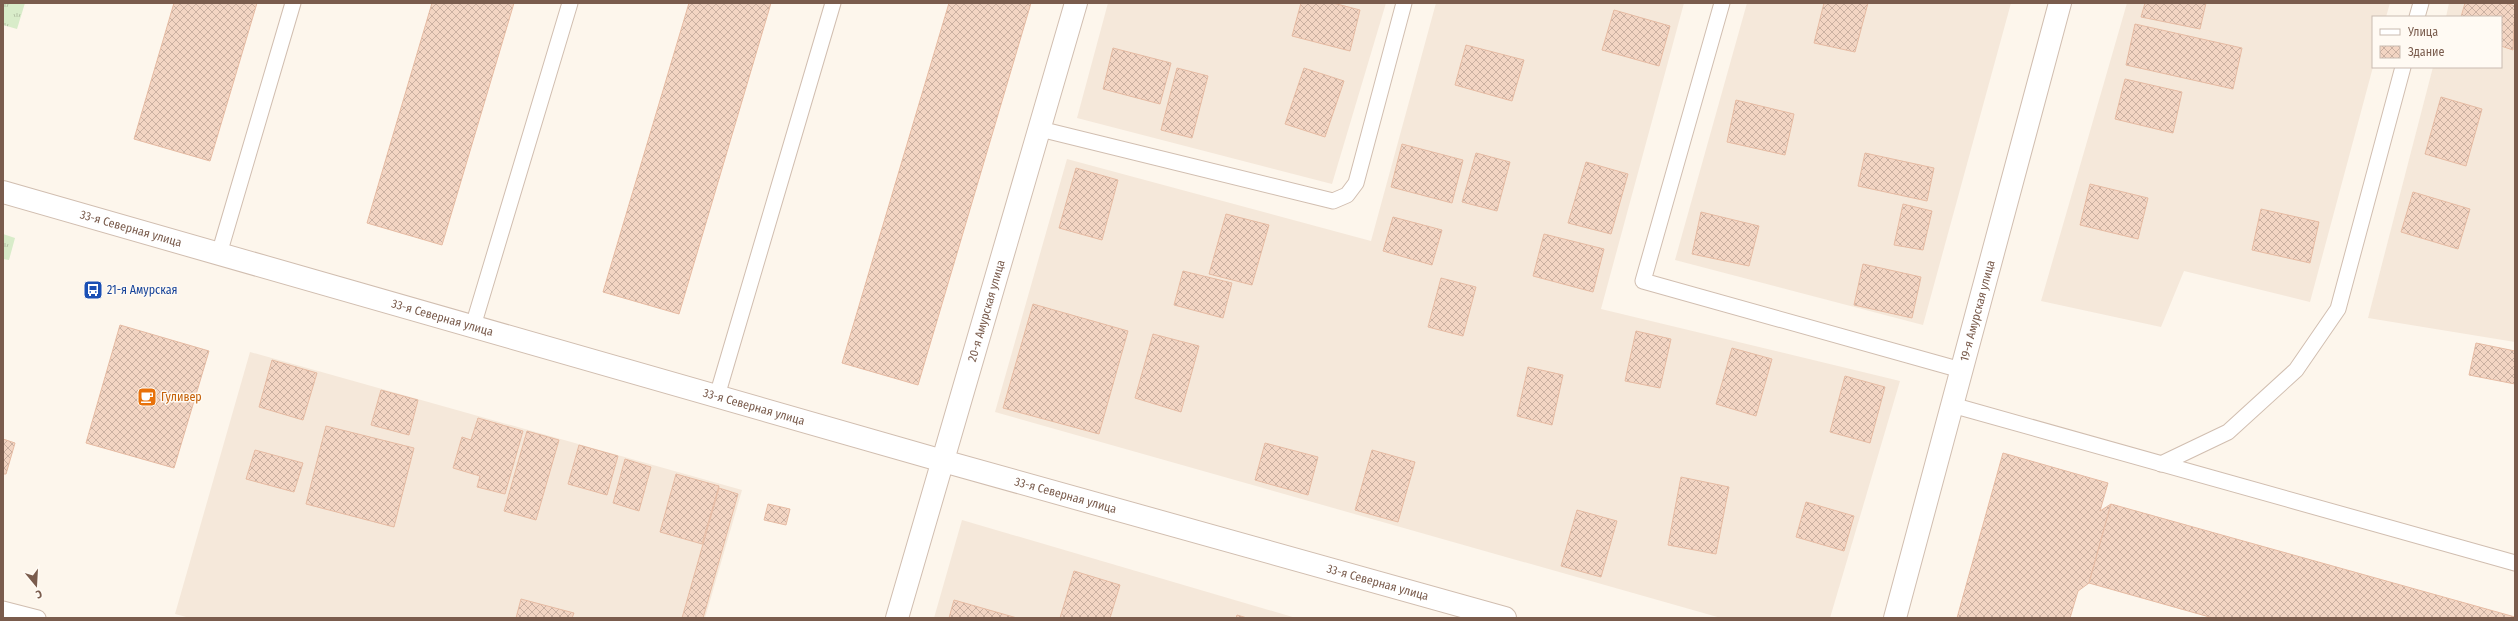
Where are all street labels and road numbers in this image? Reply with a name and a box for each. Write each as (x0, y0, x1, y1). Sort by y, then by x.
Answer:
street label: 33-я Северная улица (78, 207, 183, 250)
street label: 20-я Амурская улица (965, 258, 1008, 363)
street label: 19-я Амурская улица (1957, 259, 1998, 363)
street label: 33-я Северная улица (390, 297, 495, 339)
street label: 33-я Северная улица (701, 386, 806, 428)
street label: 33-я Северная улица (1013, 474, 1118, 516)
street label: 33-я Северная улица (1325, 562, 1430, 603)

